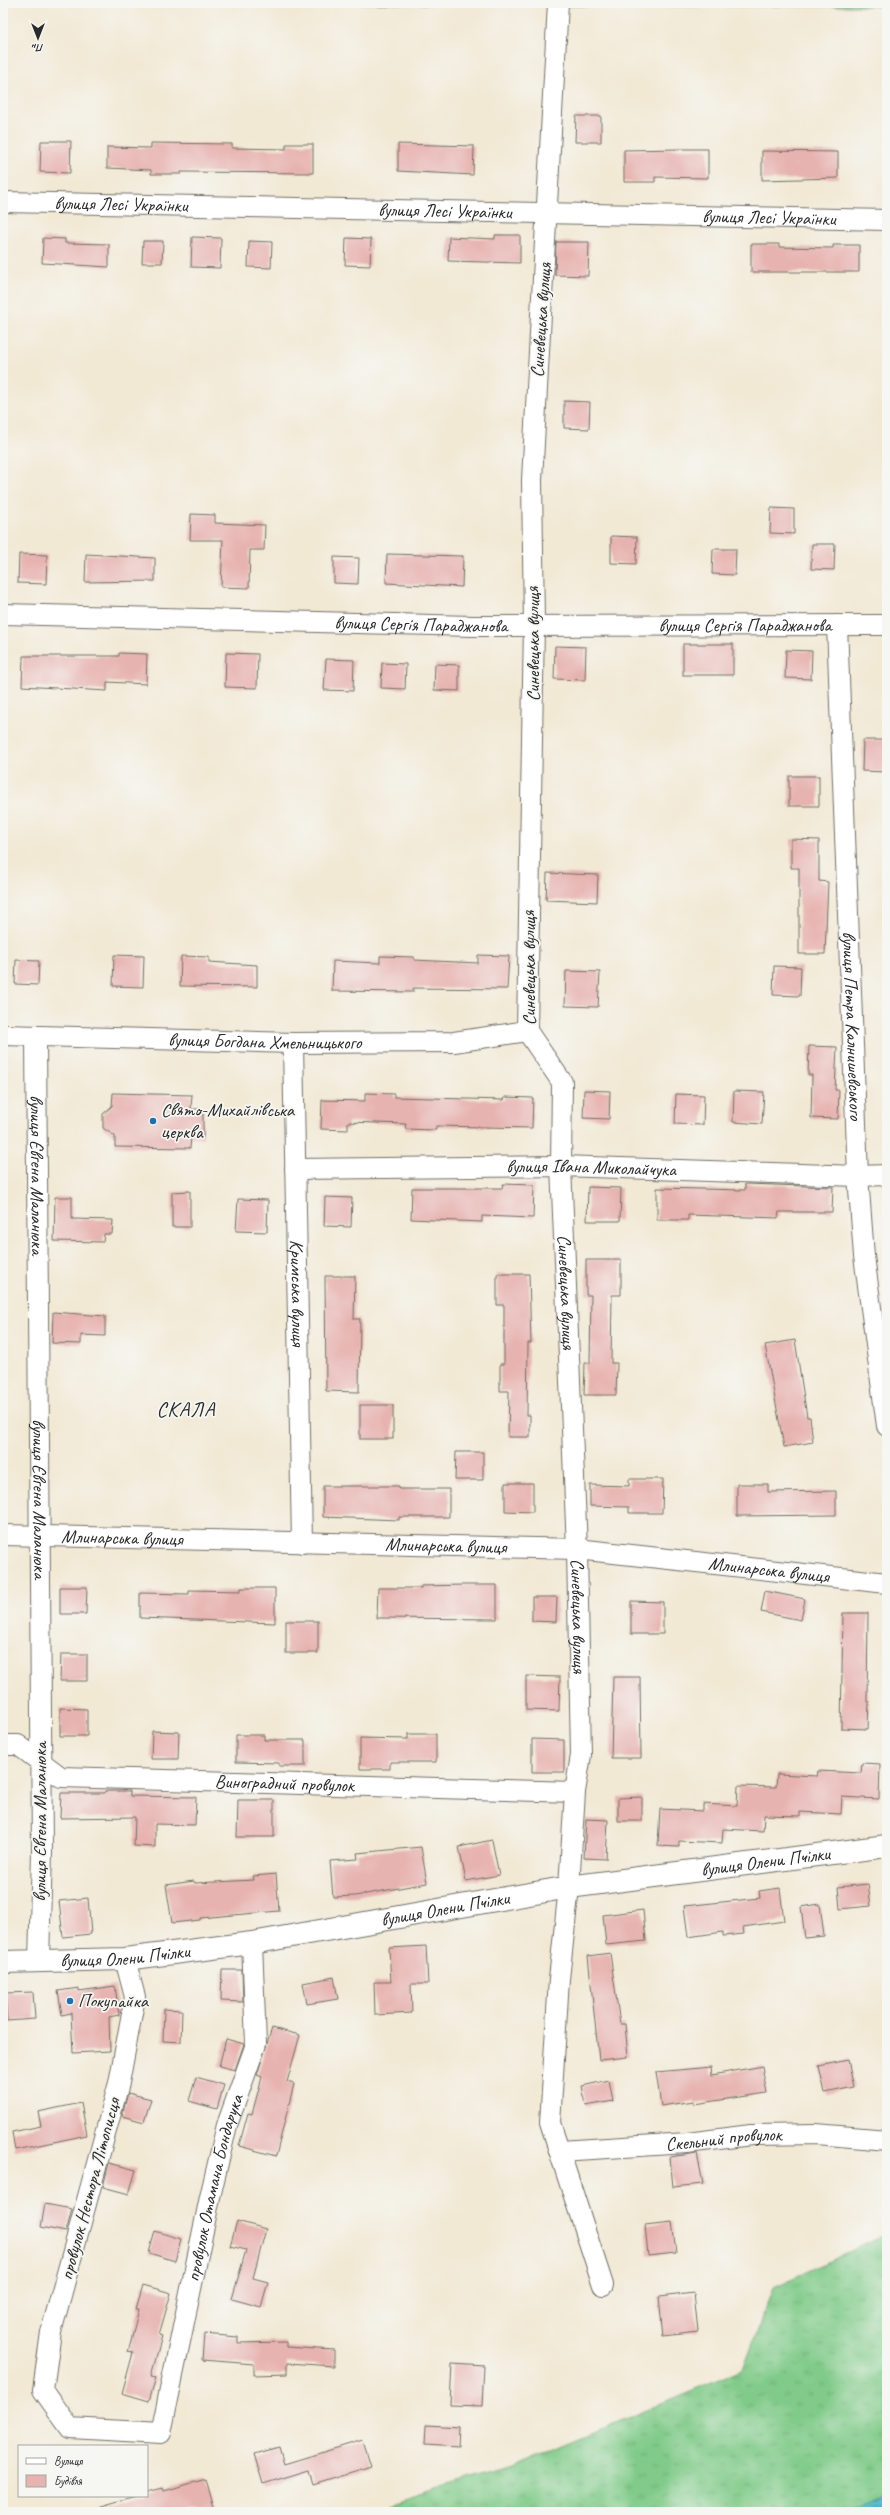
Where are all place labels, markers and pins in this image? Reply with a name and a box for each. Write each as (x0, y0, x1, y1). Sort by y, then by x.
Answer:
place label: Свято-Михайлівська церква (161, 1098, 296, 1144)
marker: Свято-Михайлівська церква (148, 1116, 158, 1126)
place label: Покупайка (78, 1989, 150, 2013)
marker: Покупайка (65, 1996, 75, 2006)

